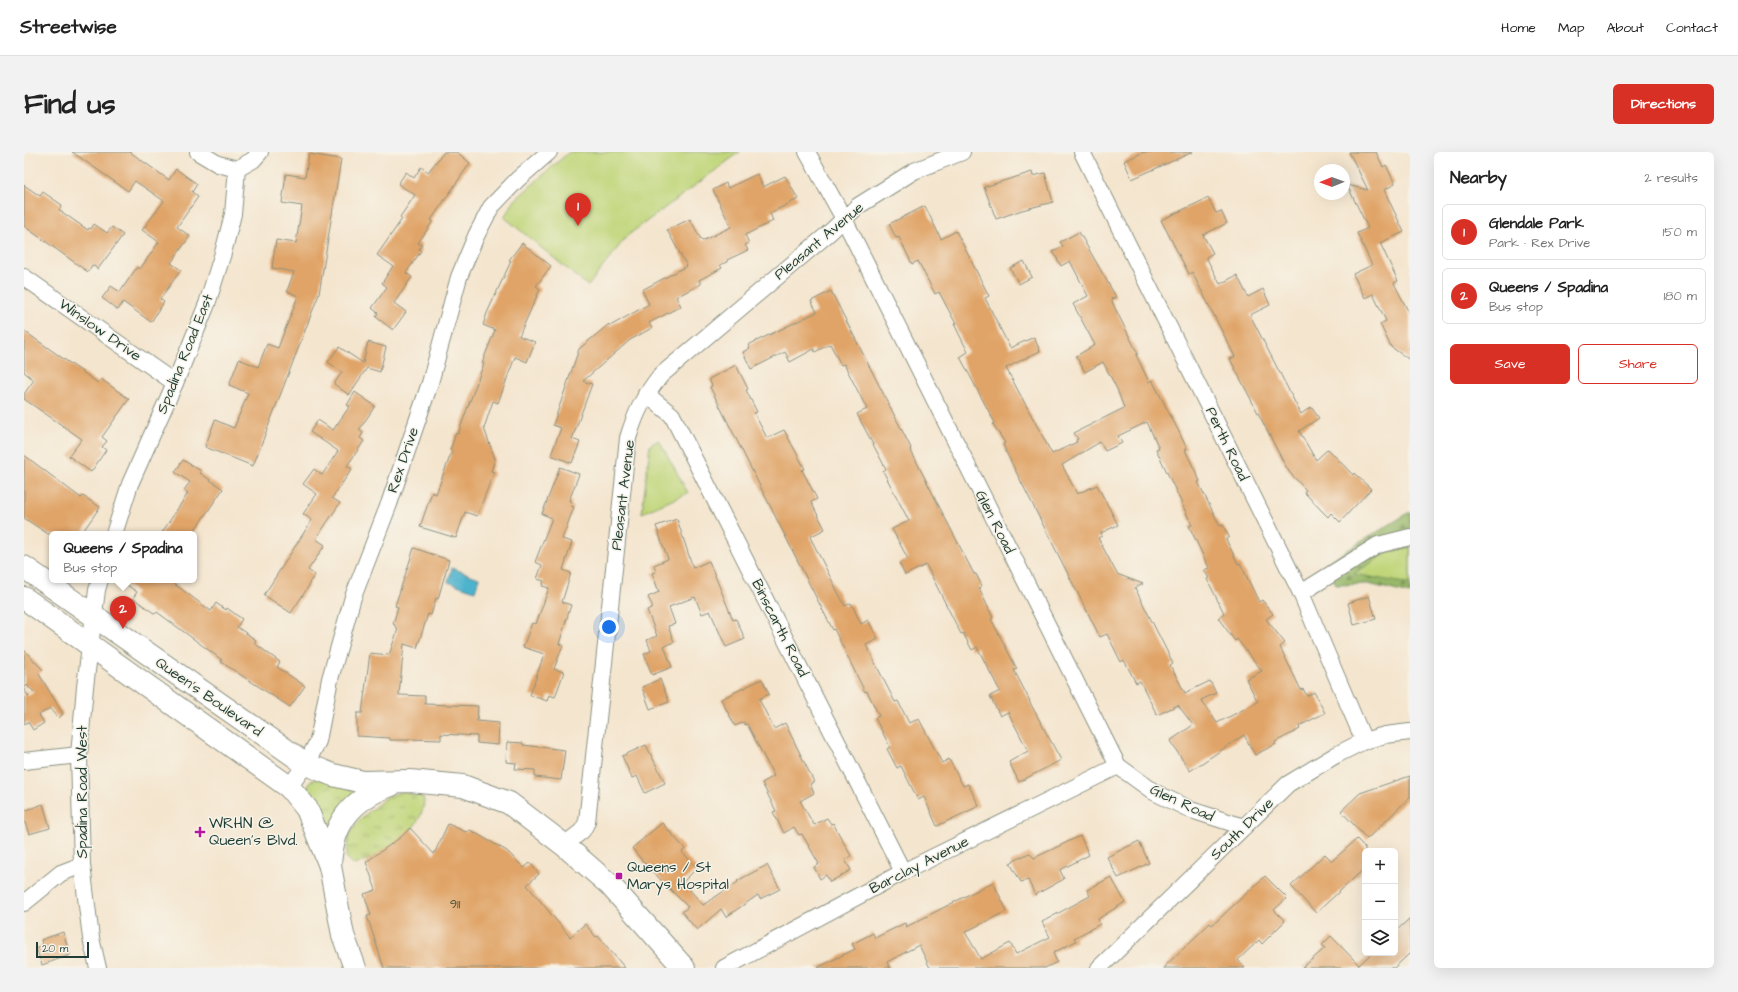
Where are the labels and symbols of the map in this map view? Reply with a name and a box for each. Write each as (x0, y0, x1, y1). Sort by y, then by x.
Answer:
north arrow (1314, 164, 1350, 200)
pin: 1 (565, 193, 591, 226)
street label: Pleasant Avenue (770, 197, 868, 285)
street label: Spadina Road East (151, 291, 219, 417)
street label: Winslow Drive (54, 294, 146, 366)
street label: Perth Road (1200, 403, 1254, 485)
street label: Rex Drive (382, 424, 424, 496)
street label: Pleasant Avenue (606, 439, 640, 551)
street label: Glen Road (970, 487, 1020, 558)
street label: Binscarth Road (746, 575, 814, 681)
pin: 2 (110, 596, 136, 629)
your location (599, 617, 619, 637)
street label: Queen's Boulevard (151, 652, 267, 742)
street label: Spadina Road West (72, 726, 93, 859)
street label: Glen Road (1146, 779, 1218, 827)
street label: South Drive (1205, 793, 1279, 865)
place label: WRHN @ Queen’s Blvd. (209, 813, 298, 851)
marker: WRHN @ Queen’s Blvd. (194, 826, 206, 838)
street label: Barclay Avenue (866, 831, 973, 900)
place label: Queens / St Marys Hospital (627, 857, 729, 896)
marker: Queens / St Marys Hospital (614, 871, 624, 881)
house number: 911 (450, 895, 461, 913)
scale bar (36, 940, 89, 959)

